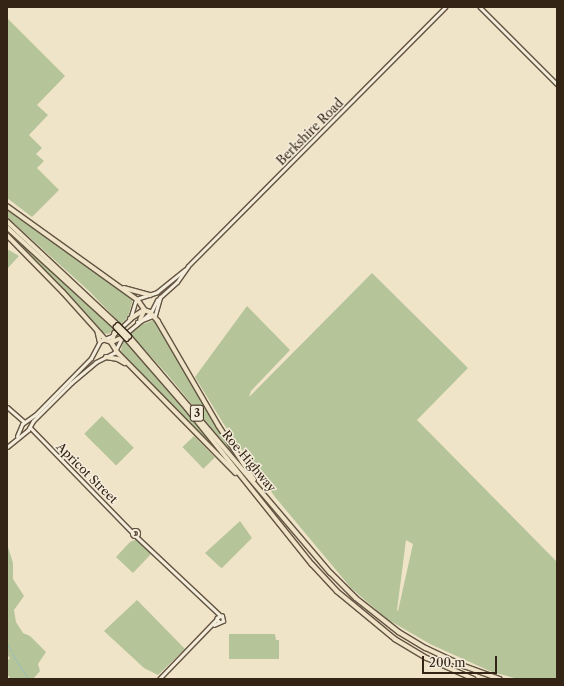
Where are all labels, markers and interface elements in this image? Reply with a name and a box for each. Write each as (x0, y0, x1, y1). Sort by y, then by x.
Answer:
street label: Berkshire Road (274, 96, 346, 168)
road number: 3 (189, 404, 205, 422)
street label: Roe Highway (219, 427, 279, 495)
street label: Apricot Street (54, 440, 120, 506)
scale bar (424, 648, 499, 674)
text: 200 m (429, 655, 466, 670)

